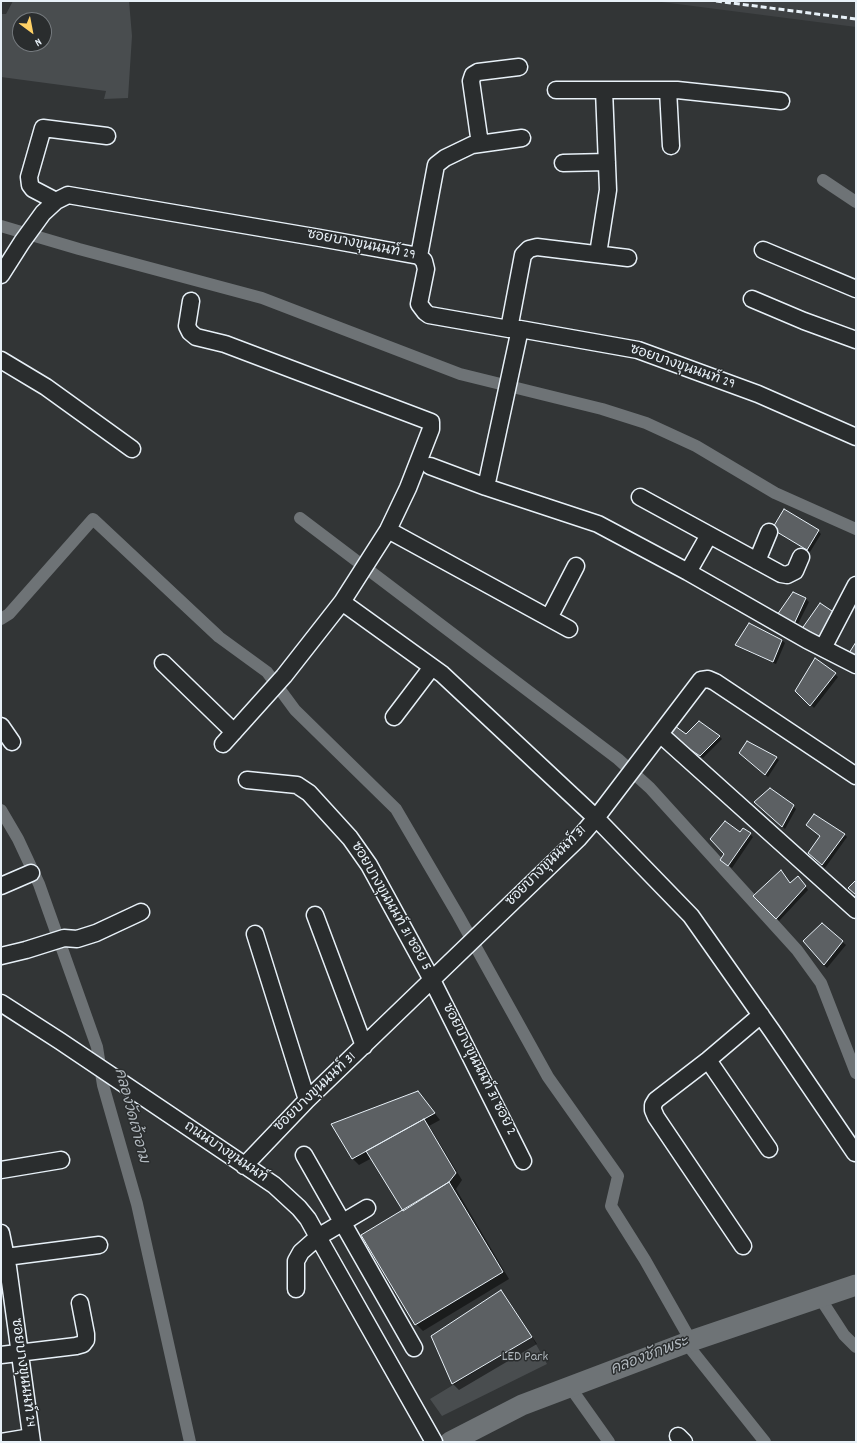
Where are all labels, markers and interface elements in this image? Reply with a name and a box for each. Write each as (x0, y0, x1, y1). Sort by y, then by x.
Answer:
north arrow (12, 12, 52, 52)
text: N (31, 33, 44, 50)
street label: ซอยบางขุนนนท์ 29 (305, 227, 417, 265)
street label: ซอยบางขุนนนท์ 29 (627, 342, 737, 394)
street label: ซอยบางขุนนนท์ 31 (503, 823, 591, 911)
street label: ซอยบางขุนนนท์ 31 ซอย 5 (346, 840, 434, 974)
street label: ซอยบางขุนนนท์ 31 ซอย 2 (437, 1001, 519, 1139)
street label: ซอยบางขุนนนท์ 31 (272, 1050, 360, 1136)
water label: คลองวัดเจ้าอาม (109, 1067, 151, 1165)
street label: ถนนบางขุนนนท์ (180, 1119, 270, 1187)
street label: ซอยบางขุนนนท์ 24 (6, 1318, 38, 1428)
water label: คลองชักพระ (608, 1334, 692, 1380)
park label: LED Park (502, 1350, 548, 1366)

